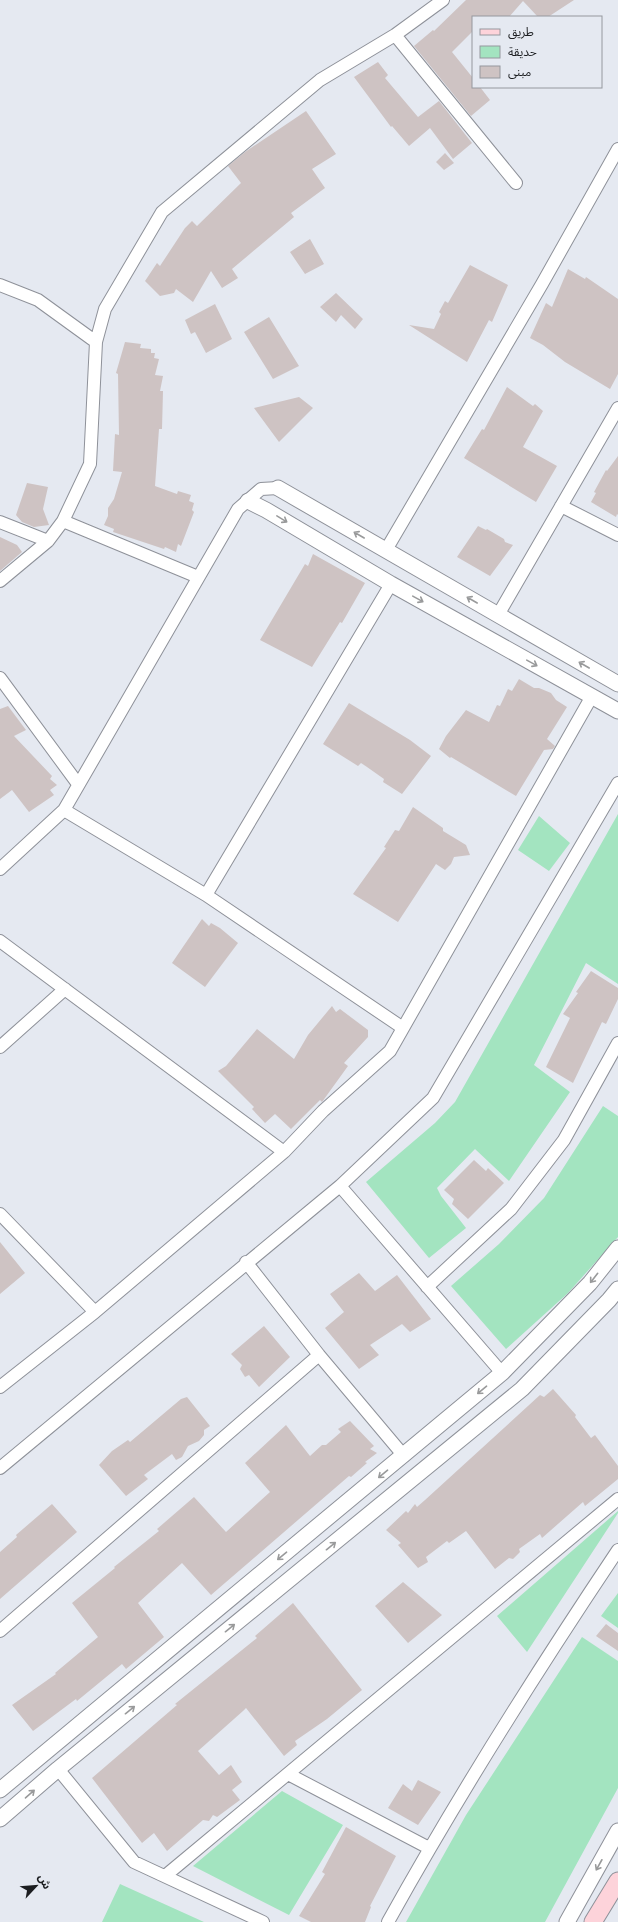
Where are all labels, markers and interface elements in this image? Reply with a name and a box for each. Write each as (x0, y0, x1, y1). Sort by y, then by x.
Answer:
legend (472, 16, 602, 88)
text: طريق (508, 23, 534, 40)
text: حديقة (508, 43, 537, 60)
text: مبنى (508, 63, 531, 80)
one-way arrow (276, 516, 288, 524)
one-way arrow (353, 530, 365, 538)
one-way arrow (466, 595, 478, 603)
one-way arrow (412, 596, 424, 604)
one-way arrow (526, 659, 538, 667)
one-way arrow (578, 660, 590, 668)
one-way arrow (590, 1273, 598, 1284)
one-way arrow (477, 1385, 487, 1394)
one-way arrow (377, 1469, 388, 1478)
one-way arrow (325, 1541, 336, 1550)
one-way arrow (277, 1552, 288, 1561)
one-way arrow (225, 1624, 236, 1632)
one-way arrow (124, 1706, 135, 1715)
one-way arrow (24, 1789, 35, 1798)
one-way arrow (594, 1859, 602, 1871)
north arrow (16, 1866, 56, 1906)
text: ش (34, 1871, 55, 1892)

